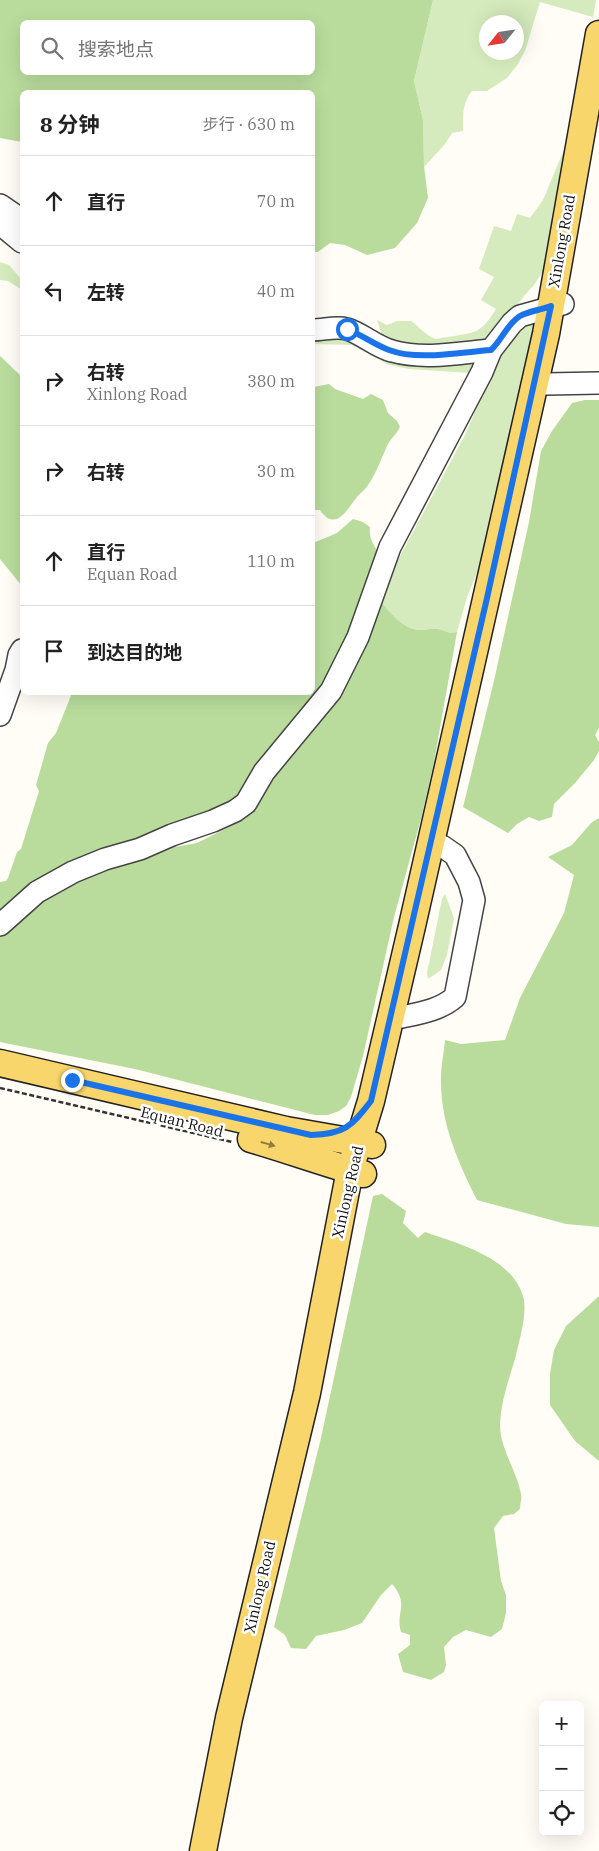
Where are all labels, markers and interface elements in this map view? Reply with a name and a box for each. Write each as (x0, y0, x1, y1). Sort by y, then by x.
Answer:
north arrow (479, 15, 524, 60)
search box (20, 20, 315, 75)
icon: search (38, 34, 66, 62)
text: 搜索地点 (78, 37, 154, 61)
text: 8 分钟 (40, 110, 99, 138)
text: 步行 · 630 m (203, 114, 295, 134)
icon: ahead (40, 187, 68, 215)
text: 直行 (87, 190, 125, 214)
text: 70 m (257, 191, 295, 211)
street label: Xinlong Road (544, 193, 579, 289)
icon: left (40, 277, 68, 305)
text: 左转 (87, 280, 125, 304)
text: 40 m (257, 281, 295, 301)
route start (336, 318, 359, 341)
text: 右转 (87, 360, 125, 384)
icon: right (40, 367, 68, 395)
text: 380 m (247, 371, 295, 391)
text: Xinlong Road (87, 384, 188, 404)
icon: right (40, 457, 68, 485)
text: 右转 (87, 460, 125, 484)
text: 30 m (257, 461, 295, 481)
text: 直行 (87, 540, 125, 564)
icon: ahead (40, 547, 68, 575)
text: 110 m (247, 551, 295, 571)
text: Equan Road (87, 564, 177, 584)
icon: arrive (40, 637, 68, 665)
text: 到达目的地 (87, 640, 182, 664)
route end (61, 1069, 84, 1092)
street label: Equan Road (139, 1102, 226, 1141)
one-way arrow (261, 1140, 276, 1148)
street label: Xinlong Road (328, 1144, 367, 1240)
street label: Xinlong Road (240, 1539, 279, 1635)
map controls (539, 1701, 584, 1836)
button: + (539, 1701, 584, 1746)
button: − (539, 1746, 584, 1791)
button: locate (539, 1791, 584, 1836)

